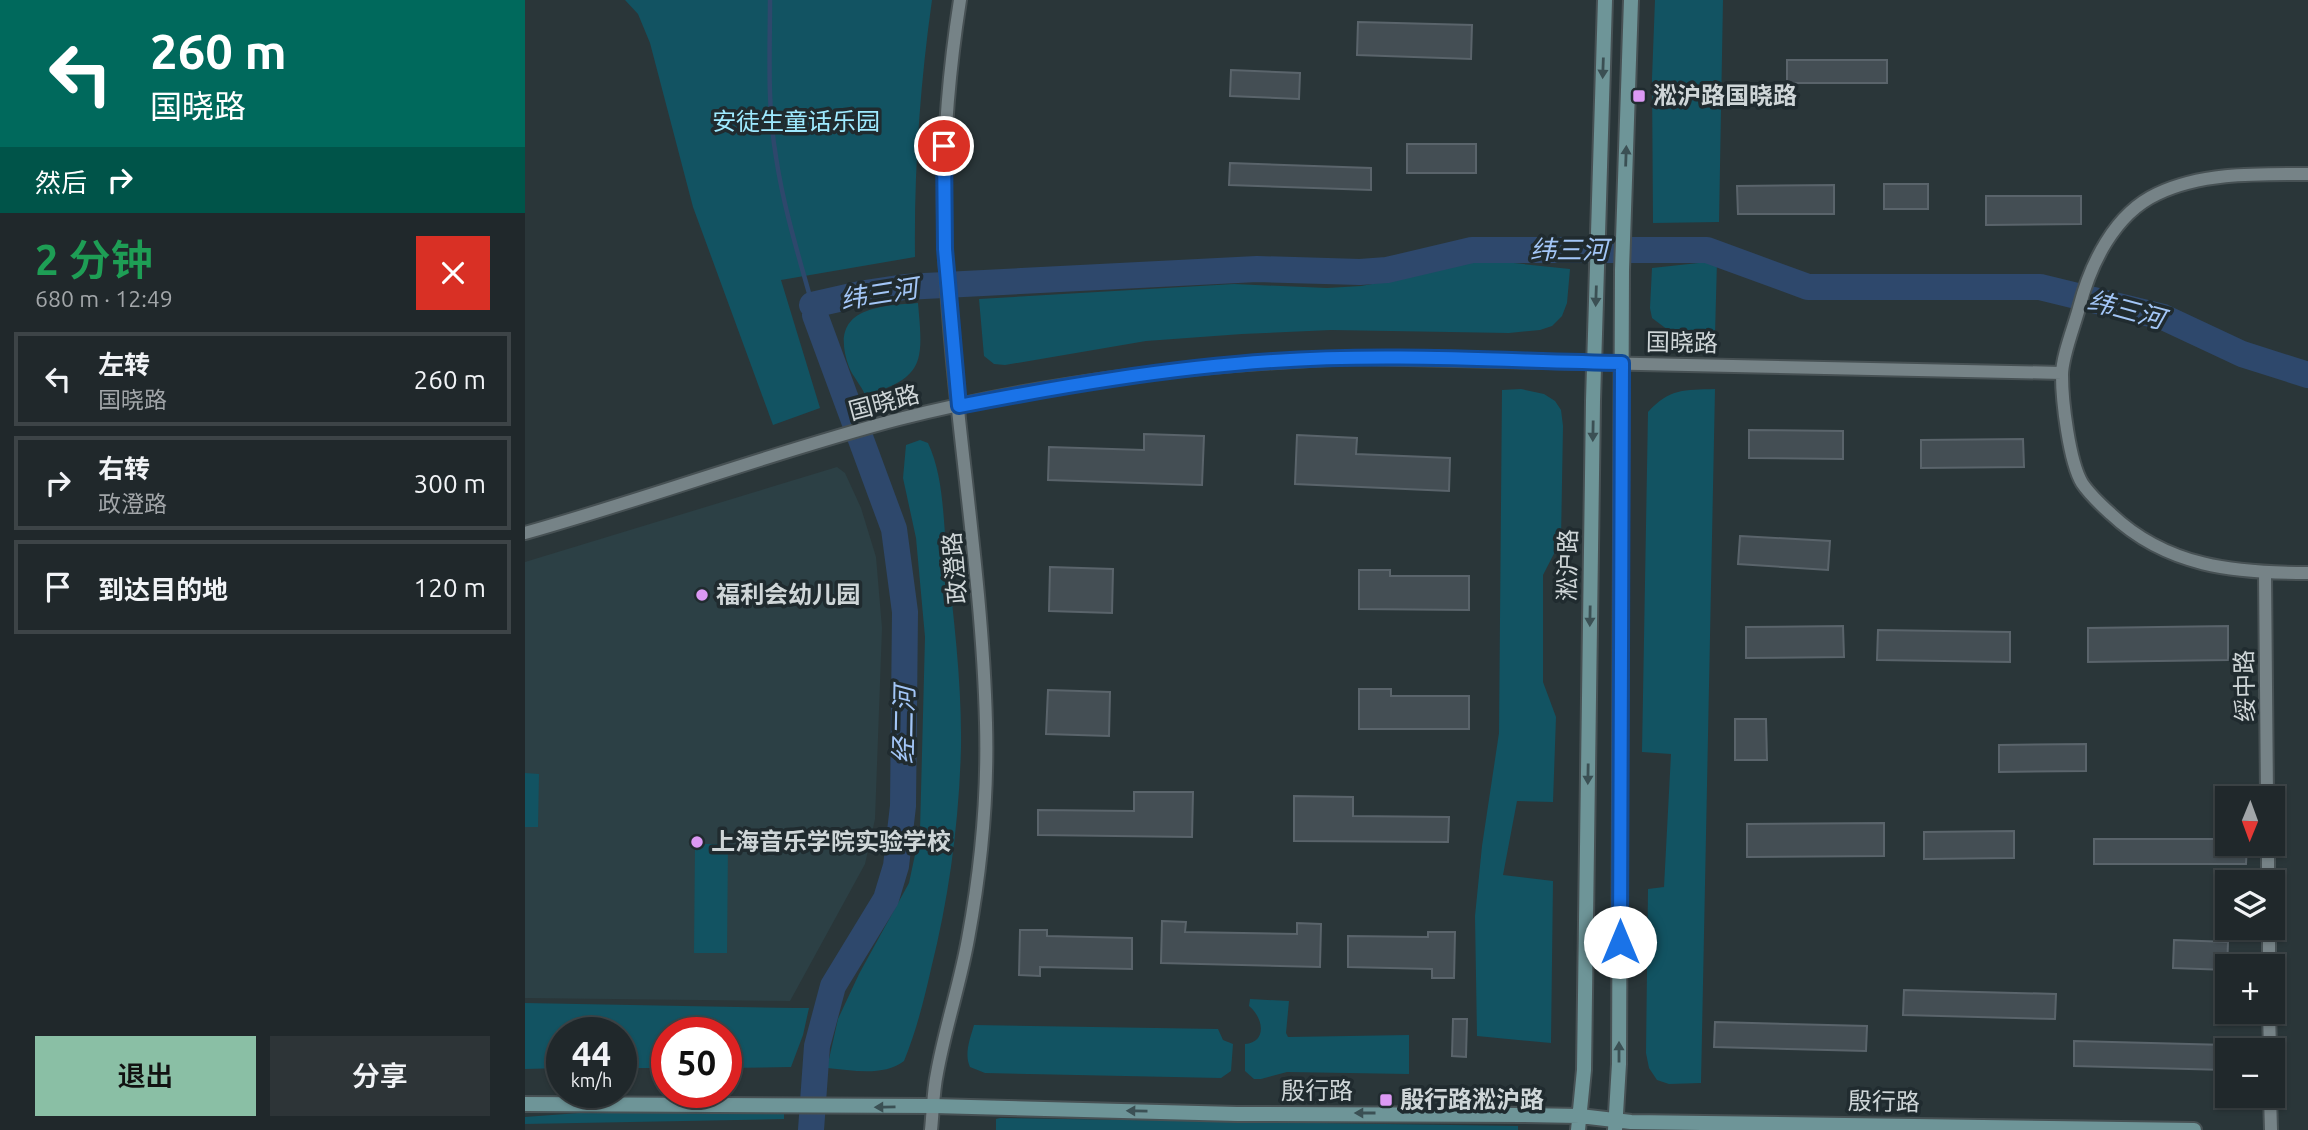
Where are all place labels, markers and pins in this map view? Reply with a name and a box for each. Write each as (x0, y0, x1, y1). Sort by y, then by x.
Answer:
place label: 淞沪路国晓路 (1653, 82, 1797, 109)
marker: 淞沪路国晓路 (1631, 88, 1647, 104)
pin (914, 116, 974, 176)
place label: 福利会幼儿园 (716, 581, 860, 608)
marker: 福利会幼儿园 (694, 587, 710, 603)
place label: 上海音乐学院实验学校 (711, 828, 951, 855)
marker: 上海音乐学院实验学校 (689, 834, 705, 850)
place label: 殷行路淞沪路 (1400, 1086, 1544, 1113)
marker: 殷行路淞沪路 (1378, 1092, 1394, 1108)

